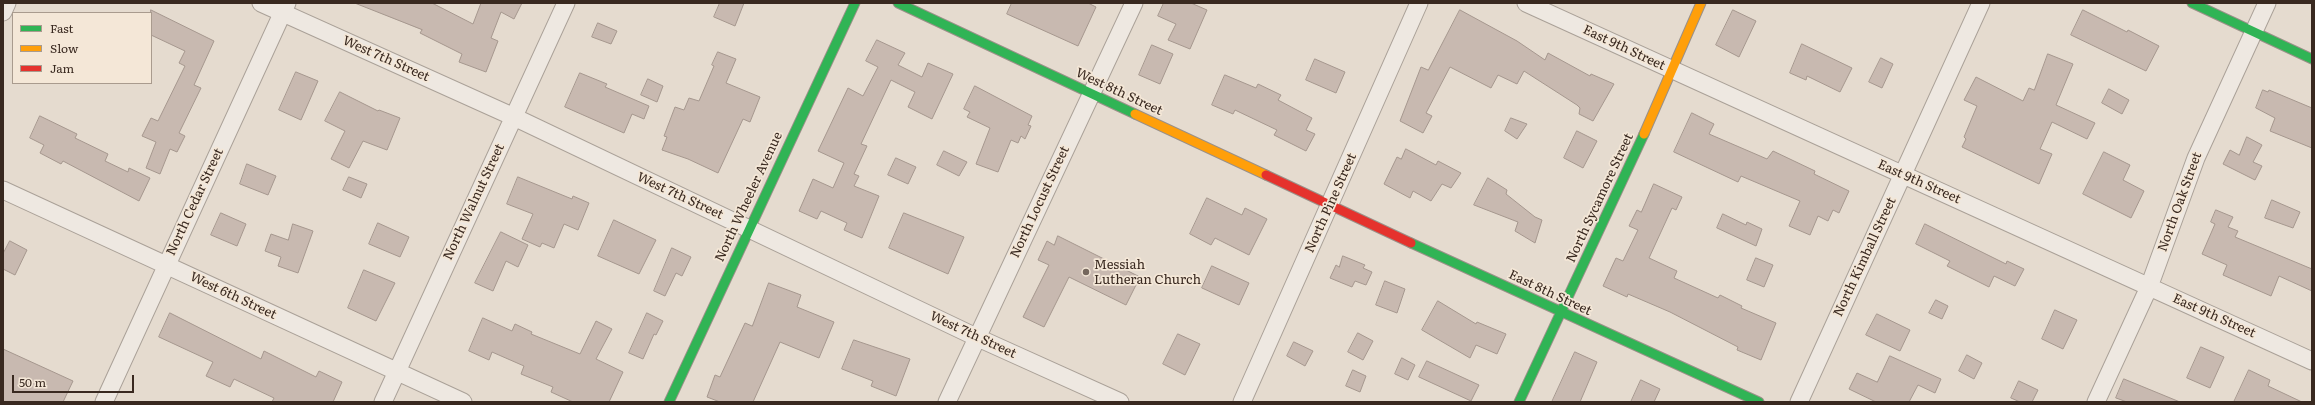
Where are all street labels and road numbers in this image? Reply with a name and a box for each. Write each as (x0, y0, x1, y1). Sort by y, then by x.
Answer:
street label: East 9th Street (1580, 22, 1668, 74)
street label: West 7th Street (340, 33, 432, 85)
street label: West 8th Street (1073, 65, 1165, 119)
street label: North Wheeler Avenue (712, 130, 786, 264)
street label: North Sycamore Street (1563, 131, 1637, 265)
street label: North Walnut Street (440, 141, 508, 263)
street label: North Locust Street (1007, 144, 1073, 260)
street label: North Cedar Street (163, 146, 227, 258)
street label: North Oak Street (2155, 150, 2205, 254)
street label: North Pine Street (1302, 151, 1360, 255)
street label: East 9th Street (1875, 157, 1963, 207)
street label: West 7th Street (634, 169, 726, 223)
street label: North Kimball Street (1830, 195, 1900, 319)
street label: East 8th Street (1506, 267, 1594, 319)
street label: West 6th Street (187, 269, 279, 323)
street label: East 9th Street (2170, 291, 2258, 341)
street label: West 7th Street (927, 308, 1019, 362)

